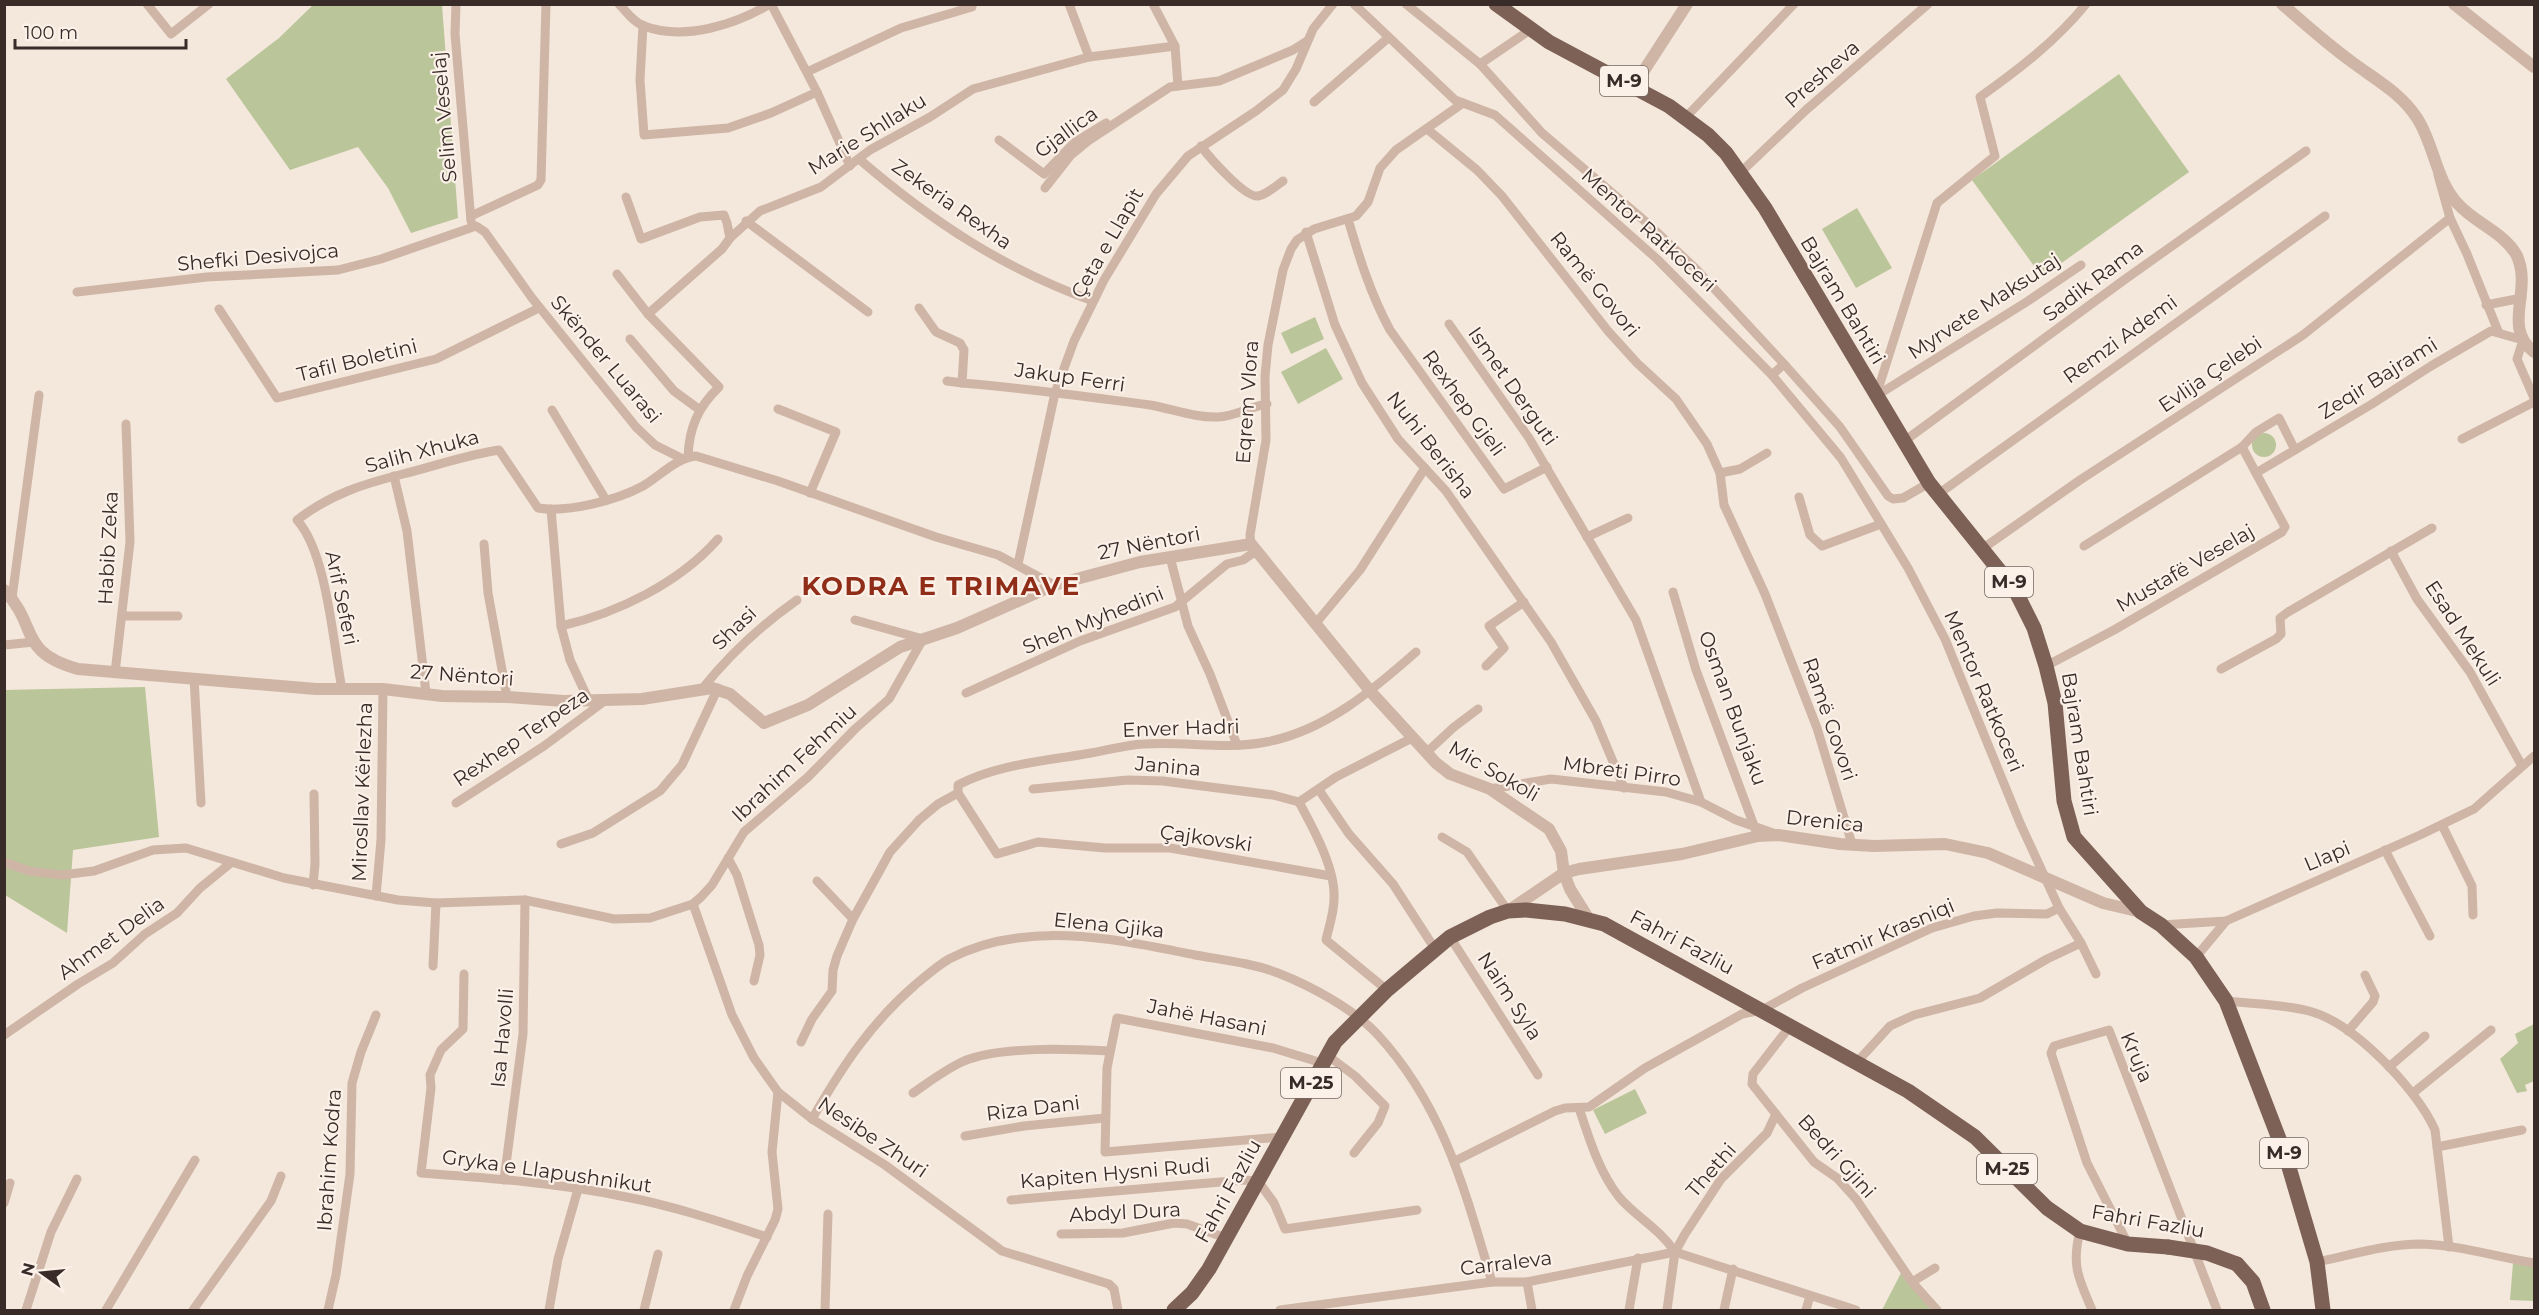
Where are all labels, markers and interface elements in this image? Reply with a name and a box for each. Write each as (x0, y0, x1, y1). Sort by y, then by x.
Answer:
scale bar (15, 12, 186, 50)
text: 100 m (24, 22, 78, 44)
street label: Presheva (1780, 35, 1864, 113)
street label: Selim Veselaj (426, 51, 462, 183)
road number: M-9 (1600, 66, 1648, 96)
street label: Marie Shllaku (803, 88, 931, 180)
street label: Gjallica (1030, 101, 1102, 163)
street label: Zekeria Rexha (887, 154, 1017, 254)
street label: Mentor Ratkoceri (1577, 163, 1721, 297)
street label: Çeta e Llapit (1066, 183, 1148, 303)
street label: Ramë Govori (1545, 226, 1645, 342)
street label: Bajram Bahtiri (1795, 232, 1891, 368)
street label: Sadik Rama (2038, 235, 2148, 327)
street label: Shefki Desivojca (176, 238, 340, 276)
street label: Myrvete Maksutaj (1903, 248, 2065, 364)
street label: Skënder Luarasi (546, 290, 666, 428)
street label: Remzi Ademi (2058, 290, 2182, 388)
street label: Ismet Derguti (1463, 322, 1563, 450)
street label: Evlija Çelebi (2154, 331, 2266, 417)
street label: Zeqir Bajrami (2314, 332, 2442, 424)
street label: Tafil Boletini (294, 333, 420, 387)
street label: Eqrem Vlora (1231, 340, 1263, 464)
street label: Rexhep Gjeli (1418, 345, 1510, 461)
street label: Jakup Ferri (1012, 357, 1127, 397)
street label: Nuhi Berisha (1382, 387, 1480, 503)
street label: Salih Xhuka (362, 424, 482, 478)
street label: Habib Zeka (93, 490, 123, 606)
street label: Mustafë Veselaj (2112, 519, 2258, 617)
street label: 27 Nëntori (1096, 521, 1202, 565)
street label: Arif Seferi (320, 549, 364, 647)
road number: M-9 (1985, 567, 2033, 597)
district label: KODRA E TRIMAVE (801, 570, 1081, 602)
street label: Esad Mekuli (2420, 576, 2506, 690)
street label: Sheh Myhedini (1019, 581, 1167, 659)
street label: Shasi (707, 601, 761, 655)
street label: Mentor Ratkoceri (1939, 607, 2029, 775)
street label: Osman Bunjaku (1694, 627, 1772, 789)
street label: Ramë Govori (1798, 654, 1862, 784)
street label: 27 Nëntori (409, 659, 515, 691)
street label: Bajram Bahtiri (2057, 671, 2103, 817)
street label: Rexhep Terpeza (448, 683, 594, 791)
street label: Ibrahim Fehmiu (727, 699, 861, 827)
street label: Mirosllav Kërlezha (347, 702, 377, 882)
street label: Enver Hadri (1122, 714, 1240, 742)
street label: Mic Sokoli (1444, 735, 1544, 807)
street label: Janina (1133, 751, 1202, 781)
street label: Mbreti Pirro (1561, 751, 1683, 791)
street label: Drenica (1785, 805, 1865, 837)
street label: Çajkovski (1158, 820, 1254, 856)
street label: Llapi (2300, 836, 2354, 876)
street label: Ahmet Delia (53, 891, 169, 985)
street label: Fatmir Krasniqi (1808, 893, 1958, 975)
street label: Fahri Fazliu (1626, 905, 1738, 979)
street label: Elena Gjika (1052, 907, 1166, 943)
street label: Naim Syla (1473, 947, 1547, 1045)
street label: Isa Havolli (486, 987, 518, 1089)
street label: Jahë Hasani (1144, 993, 1269, 1040)
street label: Kruja (2116, 1028, 2158, 1086)
road number: M-25 (1281, 1068, 1341, 1098)
street label: Ibrahim Kodra (312, 1088, 346, 1232)
street label: Riza Dani (985, 1090, 1081, 1126)
street label: Nesibe Zhuri (813, 1091, 933, 1183)
street label: Bedri Gjini (1793, 1109, 1881, 1203)
street label: Fahri Fazliu (1190, 1135, 1266, 1247)
street label: Thethi (1681, 1138, 1741, 1202)
road number: M-9 (2260, 1138, 2308, 1168)
street label: Gryka e Llapushnikut (440, 1144, 654, 1198)
street label: Kapiten Hysni Rudi (1019, 1153, 1211, 1193)
road number: M-25 (1977, 1154, 2037, 1184)
street label: Abdyl Dura (1069, 1197, 1181, 1227)
street label: Fahri Fazliu (2090, 1199, 2206, 1243)
north arrow (12, 1243, 72, 1303)
street label: Carraleva (1459, 1245, 1553, 1281)
text: N (17, 1261, 39, 1278)

